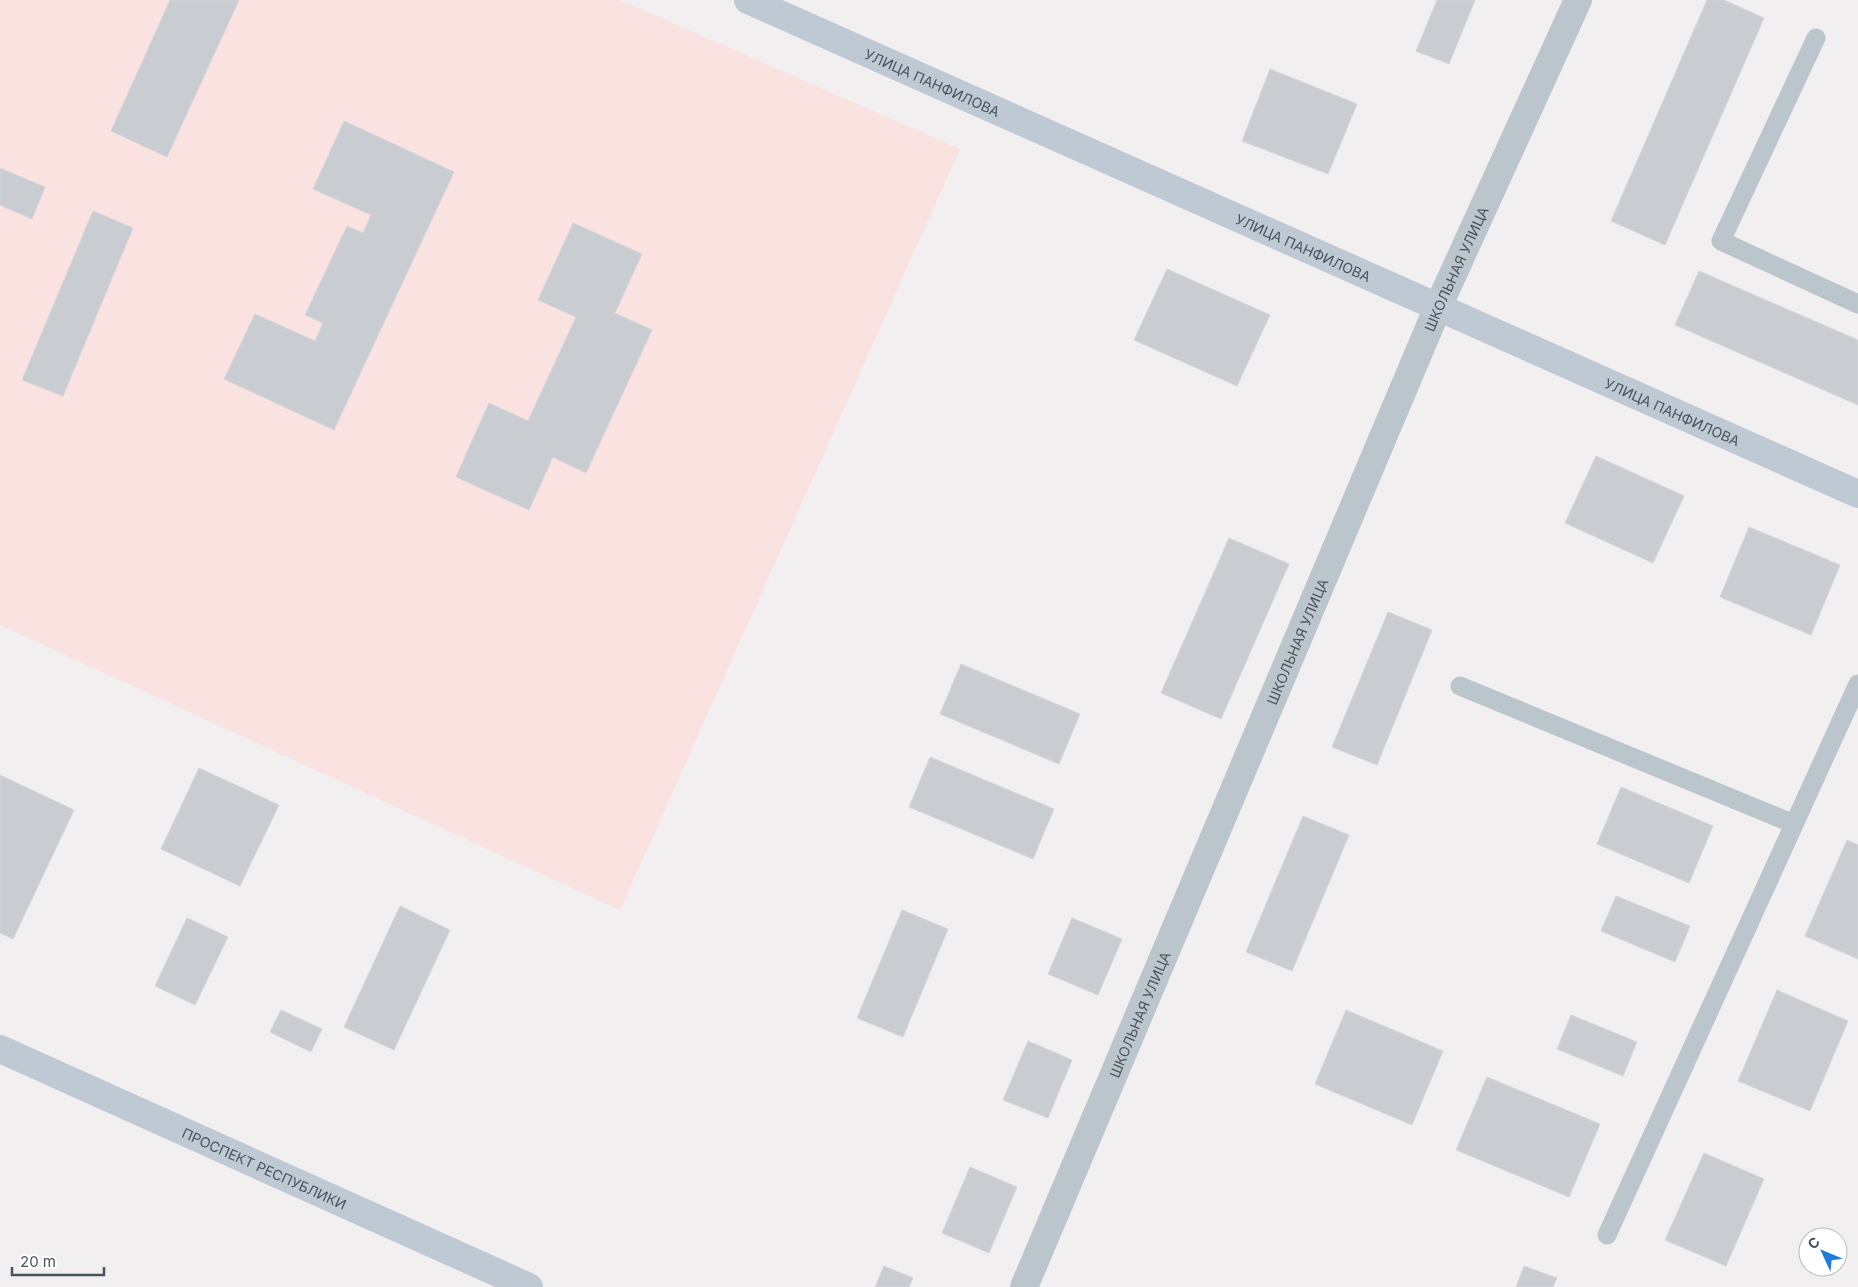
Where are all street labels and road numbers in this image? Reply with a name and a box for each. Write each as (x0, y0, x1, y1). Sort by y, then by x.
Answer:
street label: УЛИЦА ПАНФИЛОВА (862, 45, 1003, 120)
street label: ШКОЛЬНАЯ УЛИЦА (1420, 203, 1491, 334)
street label: УЛИЦА ПАНФИЛОВА (1233, 210, 1374, 285)
street label: УЛИЦА ПАНФИЛОВА (1602, 374, 1743, 449)
street label: ШКОЛЬНАЯ УЛИЦА (1263, 575, 1331, 707)
street label: ШКОЛЬНАЯ УЛИЦА (1105, 948, 1173, 1080)
street label: ПРОСПЕКТ РЕСПУБЛИКИ (180, 1124, 349, 1212)

